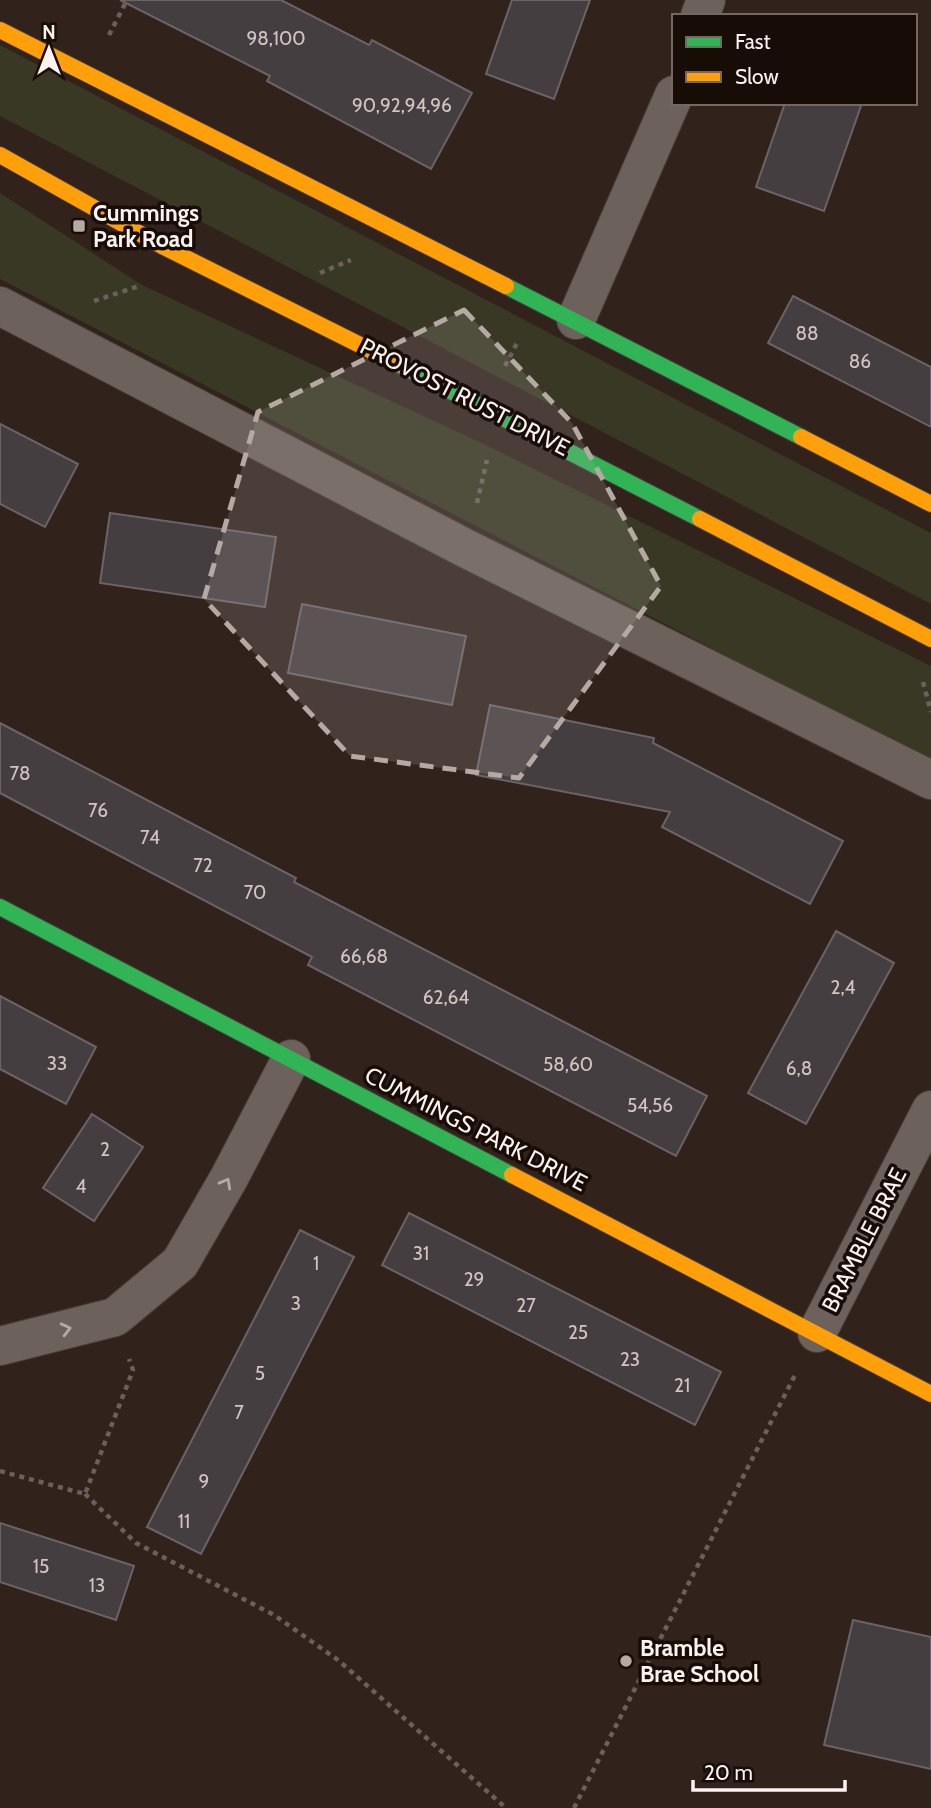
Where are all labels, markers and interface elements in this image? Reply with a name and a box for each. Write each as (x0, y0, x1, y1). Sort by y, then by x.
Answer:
north arrow (14, 14, 84, 84)
legend (672, 14, 917, 105)
text: N (42, 21, 56, 44)
house number: 98,100 (247, 27, 305, 50)
text: Fast (735, 29, 771, 54)
text: Slow (735, 64, 779, 89)
house number: 90,92,94,96 (352, 94, 452, 117)
place label: Cummings Park Road (93, 199, 199, 253)
marker: Cummings Park Road (71, 218, 87, 234)
house number: 88 (795, 322, 819, 345)
street label: PROVOST RUST DRIVE (356, 332, 574, 462)
house number: 86 (849, 350, 871, 373)
house number: 78 (9, 762, 31, 785)
house number: 76 (88, 799, 108, 822)
house number: 74 (140, 826, 160, 849)
house number: 72 (193, 854, 213, 877)
house number: 70 (244, 881, 266, 904)
house number: 66,68 (340, 945, 388, 968)
house number: 2,4 (830, 976, 856, 999)
house number: 62,64 (423, 986, 469, 1009)
house number: 33 (47, 1052, 67, 1075)
house number: 58,60 (543, 1053, 593, 1076)
house number: 6,8 (786, 1057, 812, 1080)
street label: CUMMINGS PARK DRIVE (360, 1061, 592, 1197)
house number: 54,56 (627, 1094, 673, 1117)
house number: 2 (100, 1138, 110, 1161)
street label: BRAMBLE BRAE (816, 1163, 912, 1317)
house number: 4 (76, 1175, 87, 1198)
one-way arrow (218, 1177, 231, 1190)
house number: 31 (413, 1242, 429, 1265)
house number: 1 (313, 1252, 319, 1275)
house number: 29 (464, 1268, 484, 1291)
house number: 3 (291, 1292, 301, 1315)
house number: 27 (516, 1294, 536, 1317)
house number: 25 (568, 1321, 588, 1344)
one-way arrow (60, 1323, 72, 1337)
house number: 23 (620, 1348, 640, 1371)
house number: 5 (255, 1362, 265, 1385)
house number: 21 (674, 1374, 690, 1397)
house number: 7 (234, 1401, 244, 1424)
house number: 9 (199, 1470, 209, 1493)
house number: 11 (178, 1510, 190, 1533)
house number: 15 (33, 1555, 49, 1578)
house number: 13 (89, 1574, 105, 1597)
place label: Bramble Brae School (640, 1634, 759, 1688)
marker: Bramble Brae School (618, 1653, 634, 1669)
scale bar (693, 1748, 845, 1792)
text: 20 m (704, 1760, 753, 1785)

